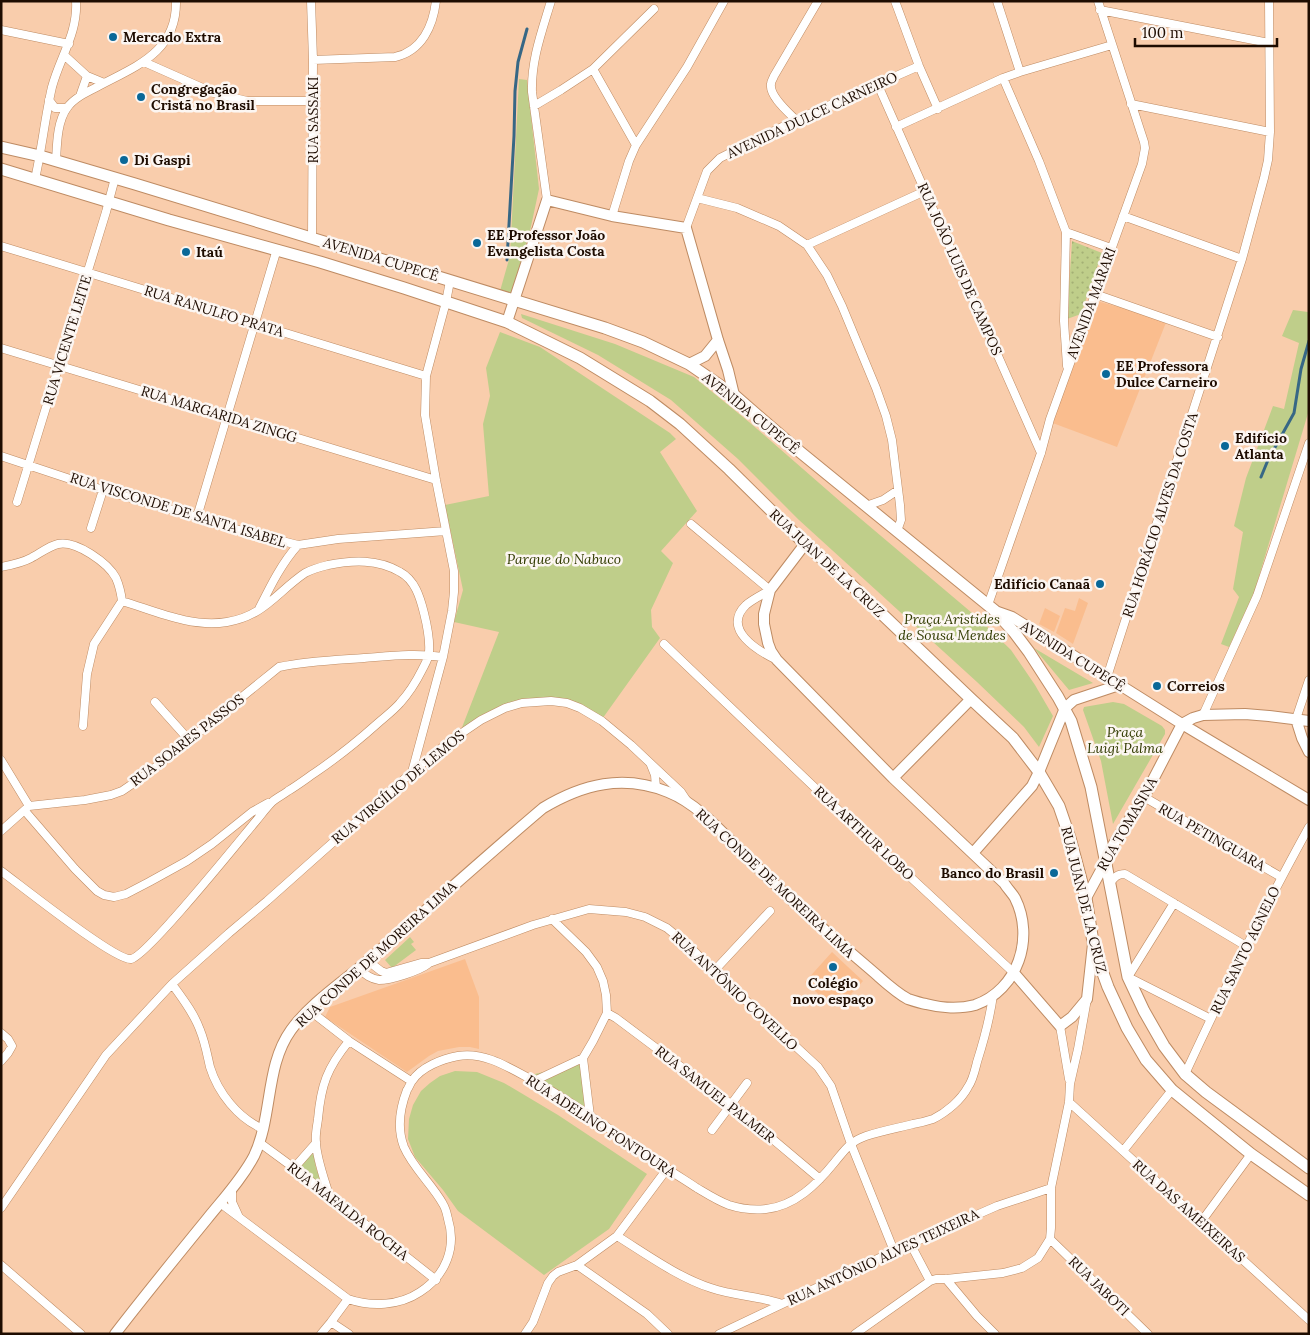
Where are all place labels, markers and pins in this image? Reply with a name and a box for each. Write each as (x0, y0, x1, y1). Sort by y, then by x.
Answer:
place label: Mercado Extra (123, 28, 222, 46)
marker: Mercado Extra (107, 31, 119, 43)
place label: Congregação Cristã no Brasil (151, 80, 256, 114)
marker: Congregação Cristã no Brasil (135, 91, 147, 103)
place label: Di Gaspi (134, 151, 191, 169)
marker: Di Gaspi (118, 154, 130, 166)
place label: EE Professor João Evangelista Costa (487, 226, 605, 260)
marker: EE Professor João Evangelista Costa (471, 237, 483, 249)
place label: Itaú (196, 243, 223, 261)
marker: Itaú (180, 246, 192, 258)
place label: EE Professora Dulce Carneiro (1116, 357, 1217, 391)
marker: EE Professora Dulce Carneiro (1100, 368, 1112, 380)
place label: Edifício Atlanta (1235, 429, 1287, 463)
marker: Edifício Atlanta (1219, 440, 1231, 452)
place label: Edifício Canaã (994, 575, 1091, 593)
marker: Edifício Canaã (1094, 578, 1106, 590)
place label: Correios (1167, 677, 1225, 695)
marker: Correios (1151, 680, 1163, 692)
place label: Banco do Brasil (941, 864, 1045, 882)
marker: Banco do Brasil (1048, 867, 1060, 879)
marker: Colégio novo espaço (827, 961, 839, 973)
place label: Colégio novo espaço (793, 974, 874, 1008)

